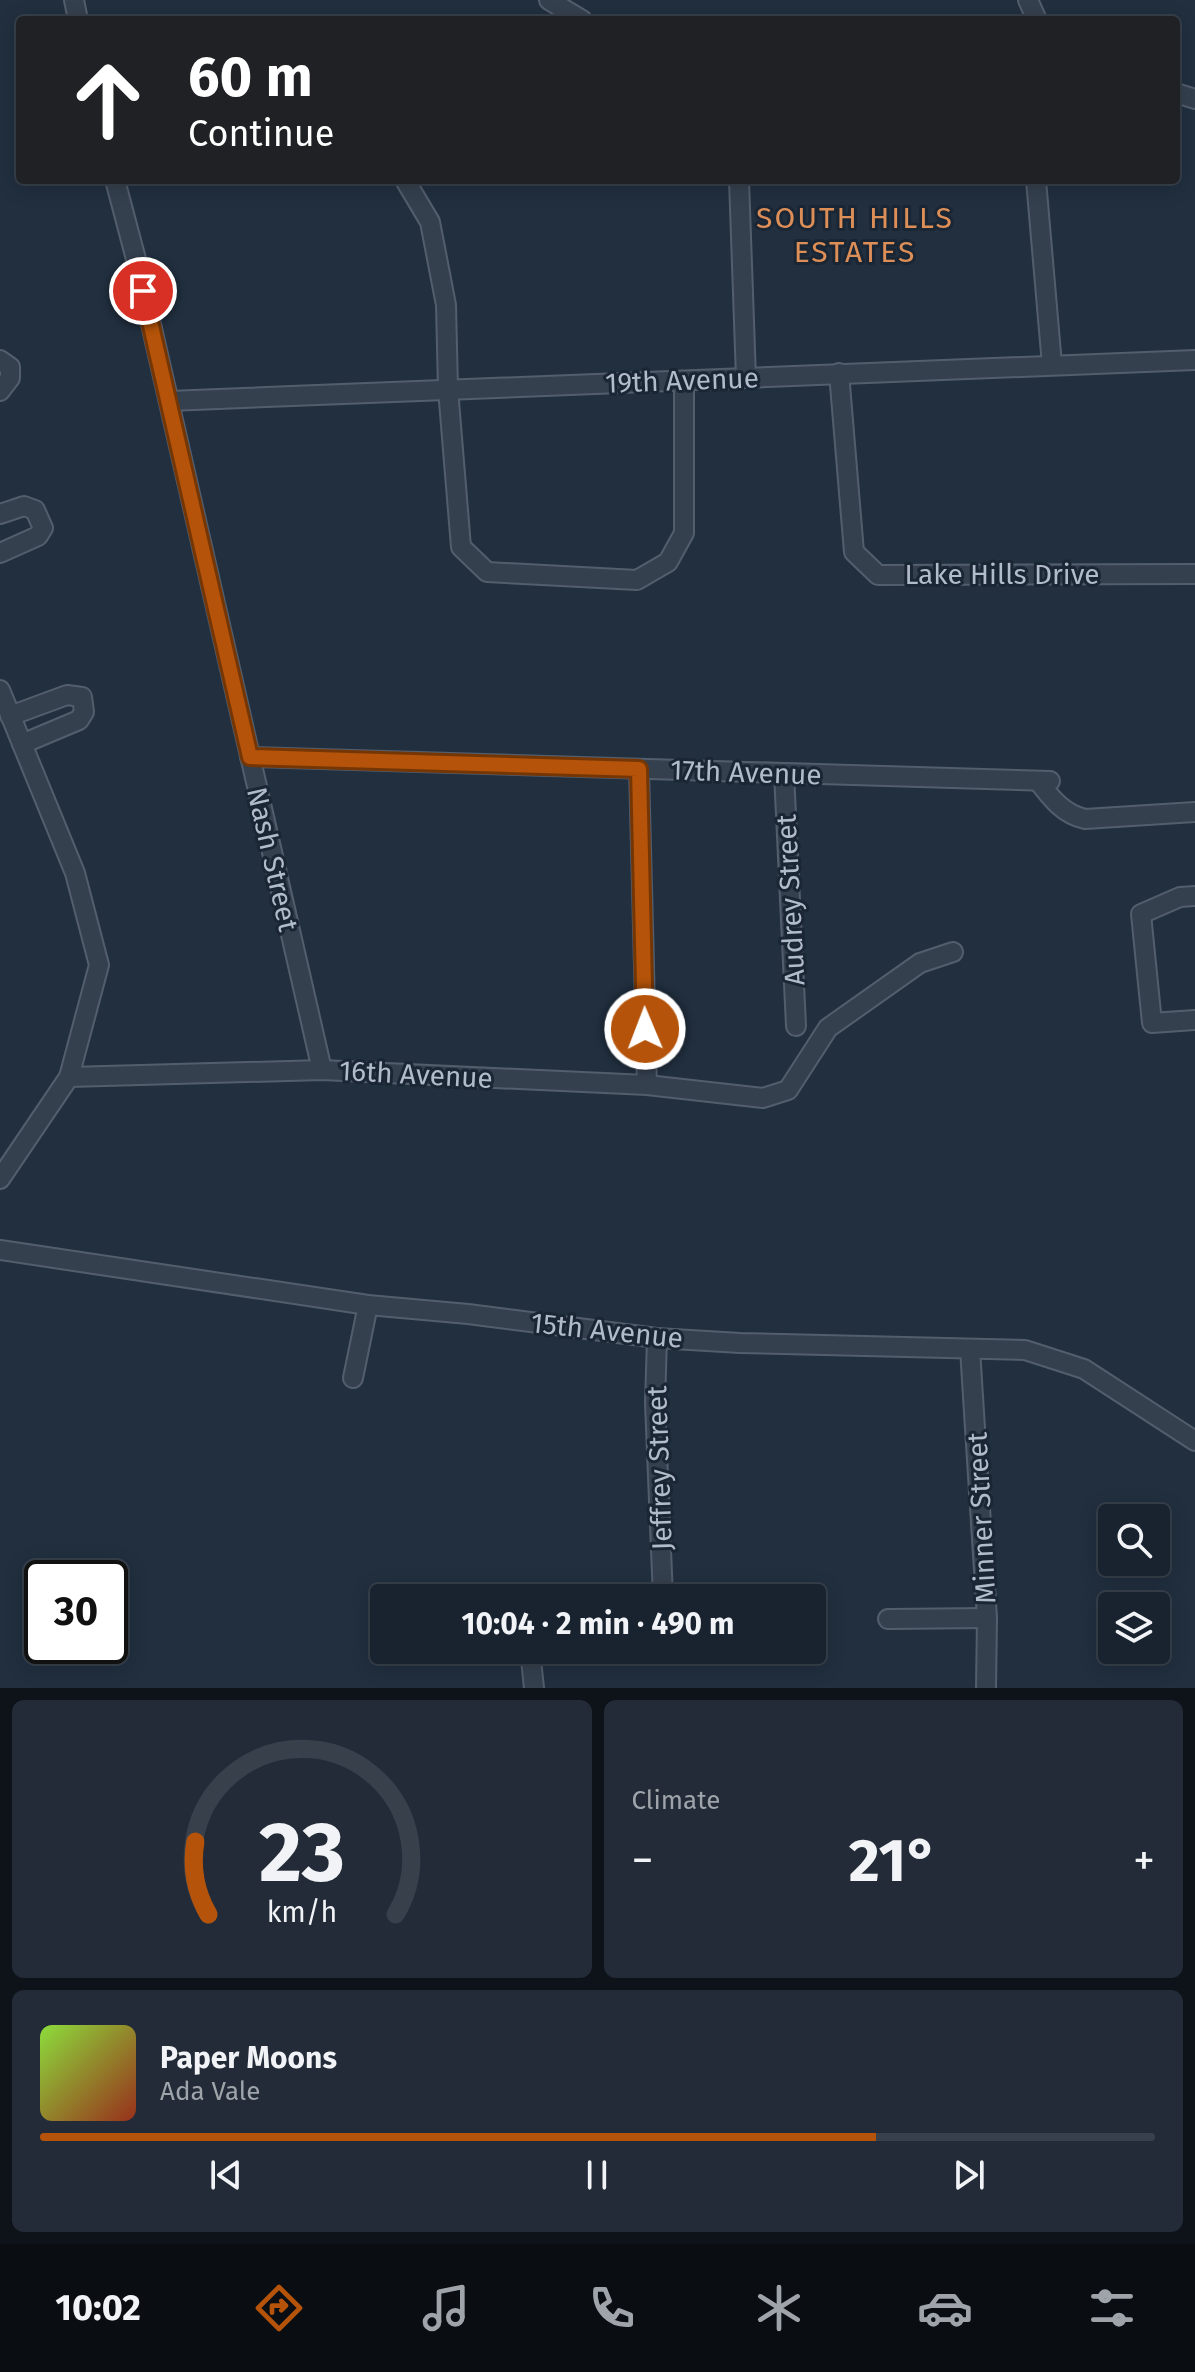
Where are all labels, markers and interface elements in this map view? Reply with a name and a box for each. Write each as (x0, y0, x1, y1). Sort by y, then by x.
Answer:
text: 60 m (188, 44, 313, 111)
icon: ahead (56, 48, 160, 152)
text: Continue (188, 112, 334, 156)
district label: SOUTH HILLS ESTATES (756, 200, 954, 270)
pin (109, 257, 177, 325)
icon: arrive (121, 269, 165, 313)
street label: 19th Avenue (605, 361, 759, 400)
street label: Lake Hills Drive (904, 558, 1100, 591)
street label: 17th Avenue (670, 753, 822, 792)
street label: Nash Street (240, 784, 305, 935)
street label: Audrey Street (769, 813, 811, 986)
position arrow (603, 987, 687, 1071)
street label: 16th Avenue (338, 1054, 494, 1095)
street label: 15th Avenue (529, 1306, 685, 1355)
street label: Jeffrey Street (640, 1384, 679, 1551)
street label: Minner Street (960, 1430, 1002, 1605)
map controls (1098, 1504, 1170, 1664)
button: search (1098, 1504, 1170, 1576)
speed limit sign: 30 (24, 1560, 128, 1664)
button: layers (1098, 1592, 1170, 1664)
text: 10:04 · 2 min · 490 m (462, 1606, 734, 1642)
text: Climate (632, 1785, 720, 1816)
text: 23 (259, 1803, 345, 1903)
text: 21° (849, 1825, 938, 1897)
text: − (632, 1834, 654, 1887)
text: + (1133, 1834, 1155, 1887)
text: km/h (266, 1895, 337, 1930)
text: Paper Moons (160, 2040, 337, 2076)
text: Ada Vale (160, 2076, 260, 2107)
icon: previous (204, 2153, 248, 2197)
icon: pause (575, 2153, 619, 2197)
icon: next (947, 2153, 991, 2197)
icon: directions (251, 2280, 307, 2336)
icon: music (418, 2280, 474, 2336)
icon: phone (584, 2280, 640, 2336)
icon: climate (751, 2280, 807, 2336)
icon: car (917, 2280, 973, 2336)
icon: filters (1084, 2280, 1140, 2336)
text: 10:02 (55, 2286, 141, 2330)

